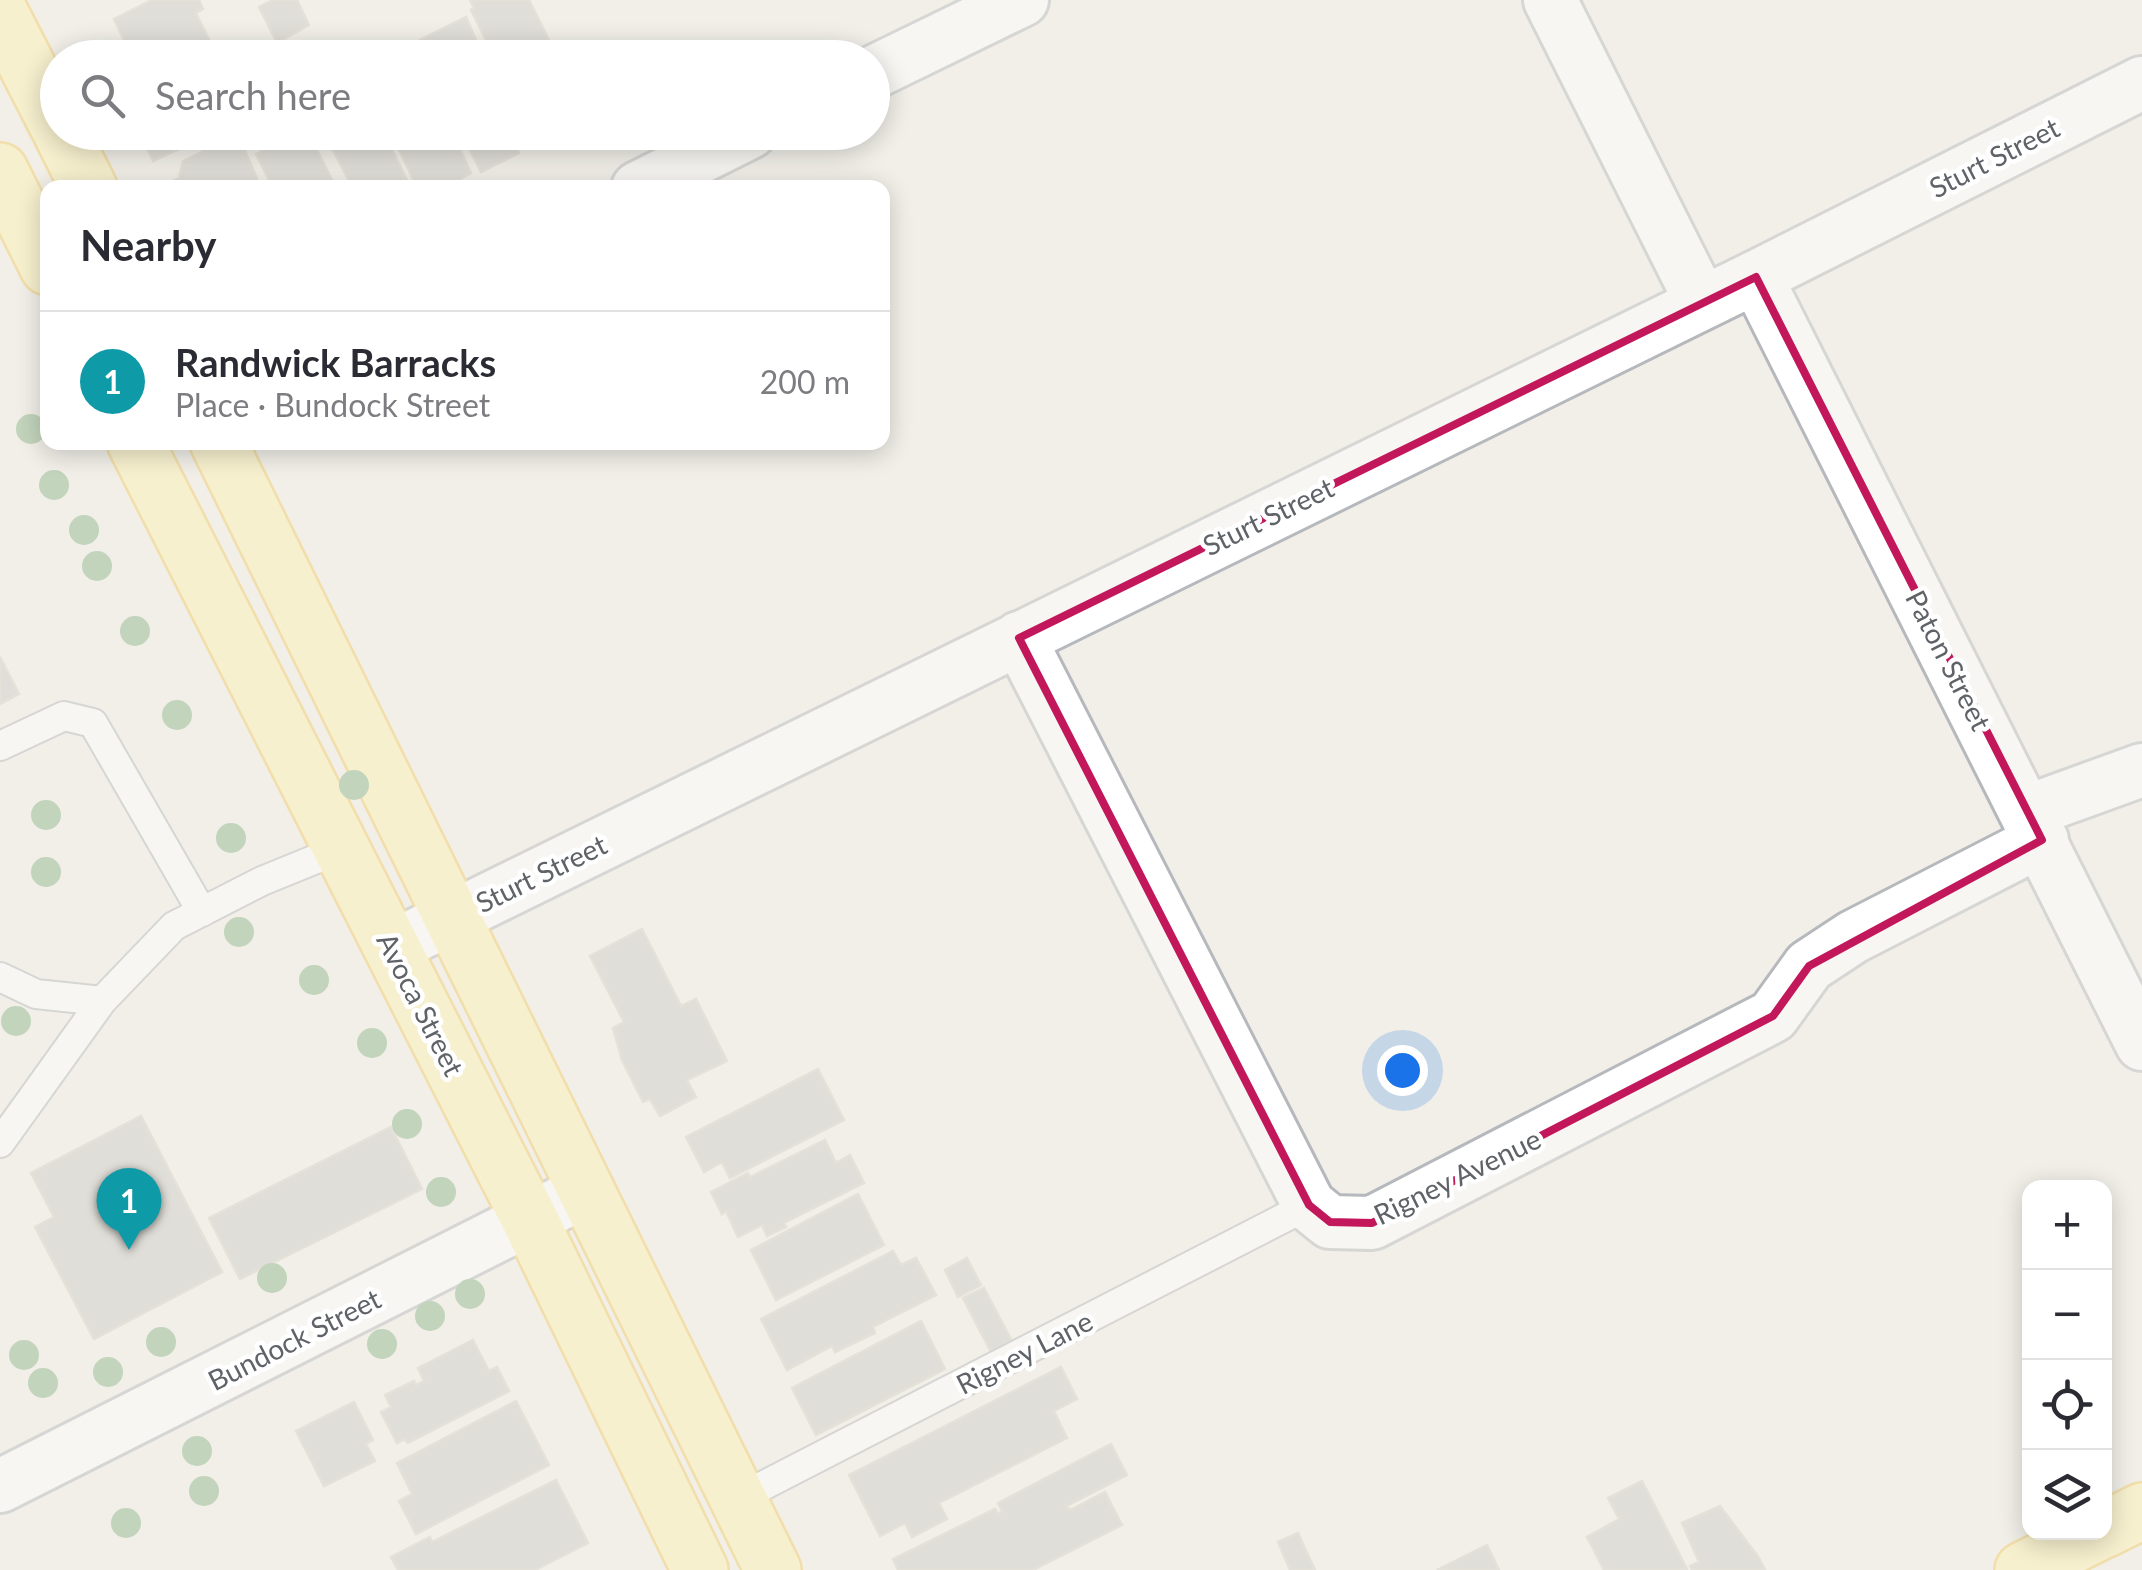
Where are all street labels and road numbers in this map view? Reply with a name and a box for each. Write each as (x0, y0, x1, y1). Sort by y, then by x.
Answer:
street label: Sturt Street (1923, 110, 2065, 204)
street label: Sturt Street (1197, 470, 1339, 562)
street label: Paton Street (1899, 584, 1999, 736)
street label: Sturt Street (470, 827, 612, 919)
street label: Avoca Street (370, 927, 472, 1081)
street label: Rigney Avenue (1368, 1121, 1546, 1231)
street label: Bundock Street (202, 1281, 386, 1397)
street label: Rigney Lane (950, 1303, 1098, 1401)

